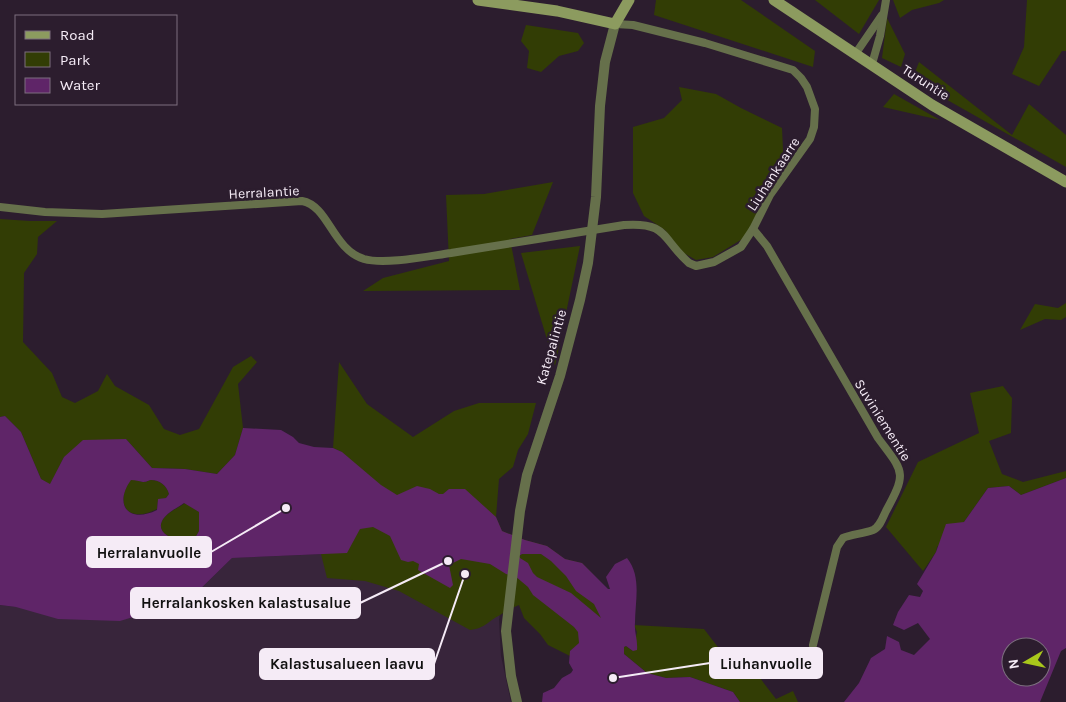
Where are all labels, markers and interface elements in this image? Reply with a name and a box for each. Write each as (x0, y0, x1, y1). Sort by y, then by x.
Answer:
legend (15, 15, 178, 105)
text: Road (60, 26, 95, 44)
text: Park (60, 51, 90, 69)
street label: Turuntie (899, 61, 953, 104)
text: Water (60, 76, 101, 94)
street label: Liuhankaarre (743, 134, 804, 214)
street label: Herralantie (228, 182, 300, 203)
street label: Katepalintie (533, 307, 570, 387)
street label: Suviniementie (851, 376, 915, 464)
callout: Herralanvuolle (87, 537, 211, 567)
text: Herralanvuolle (97, 544, 201, 562)
callout: Herralankosken kalastusalue (131, 588, 360, 618)
text: Herralankosken kalastusalue (141, 594, 351, 612)
north arrow (1001, 637, 1051, 687)
callout: Liuhanvuolle (710, 648, 822, 678)
callout: Kalastusalueen laavu (260, 649, 434, 679)
text: Kalastusalueen laavu (270, 655, 424, 673)
text: Liuhanvuolle (720, 655, 812, 673)
text: N (1004, 658, 1023, 670)

